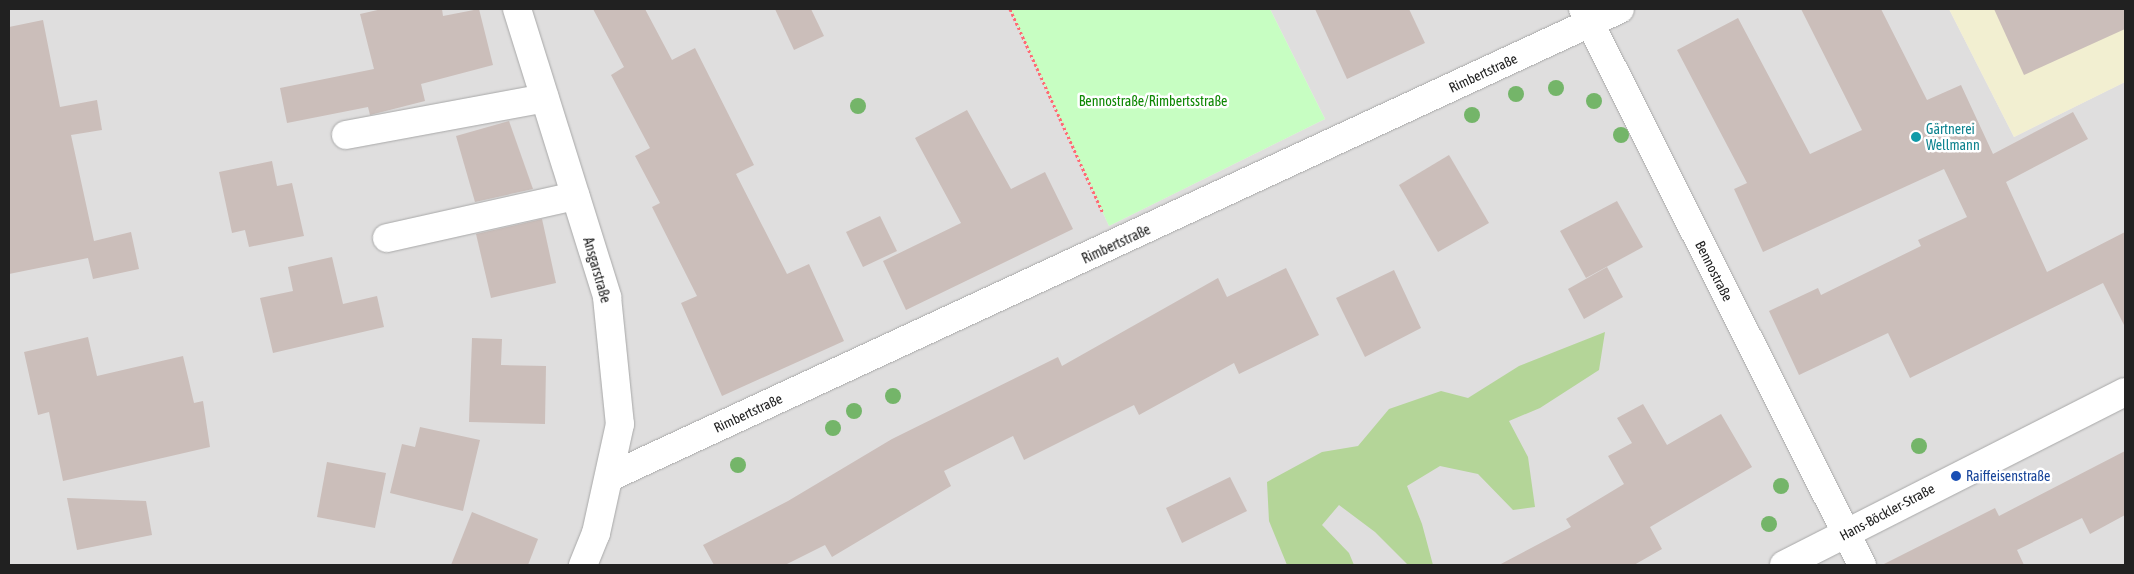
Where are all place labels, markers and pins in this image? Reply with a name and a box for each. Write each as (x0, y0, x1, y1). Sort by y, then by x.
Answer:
place label: Gärtnerei Wellmann (1926, 121, 1980, 154)
marker: Gärtnerei Wellmann (1910, 131, 1922, 143)
place label: Raiffeisenstraße (1966, 468, 2050, 484)
marker: Raiffeisenstraße (1950, 470, 1962, 482)

